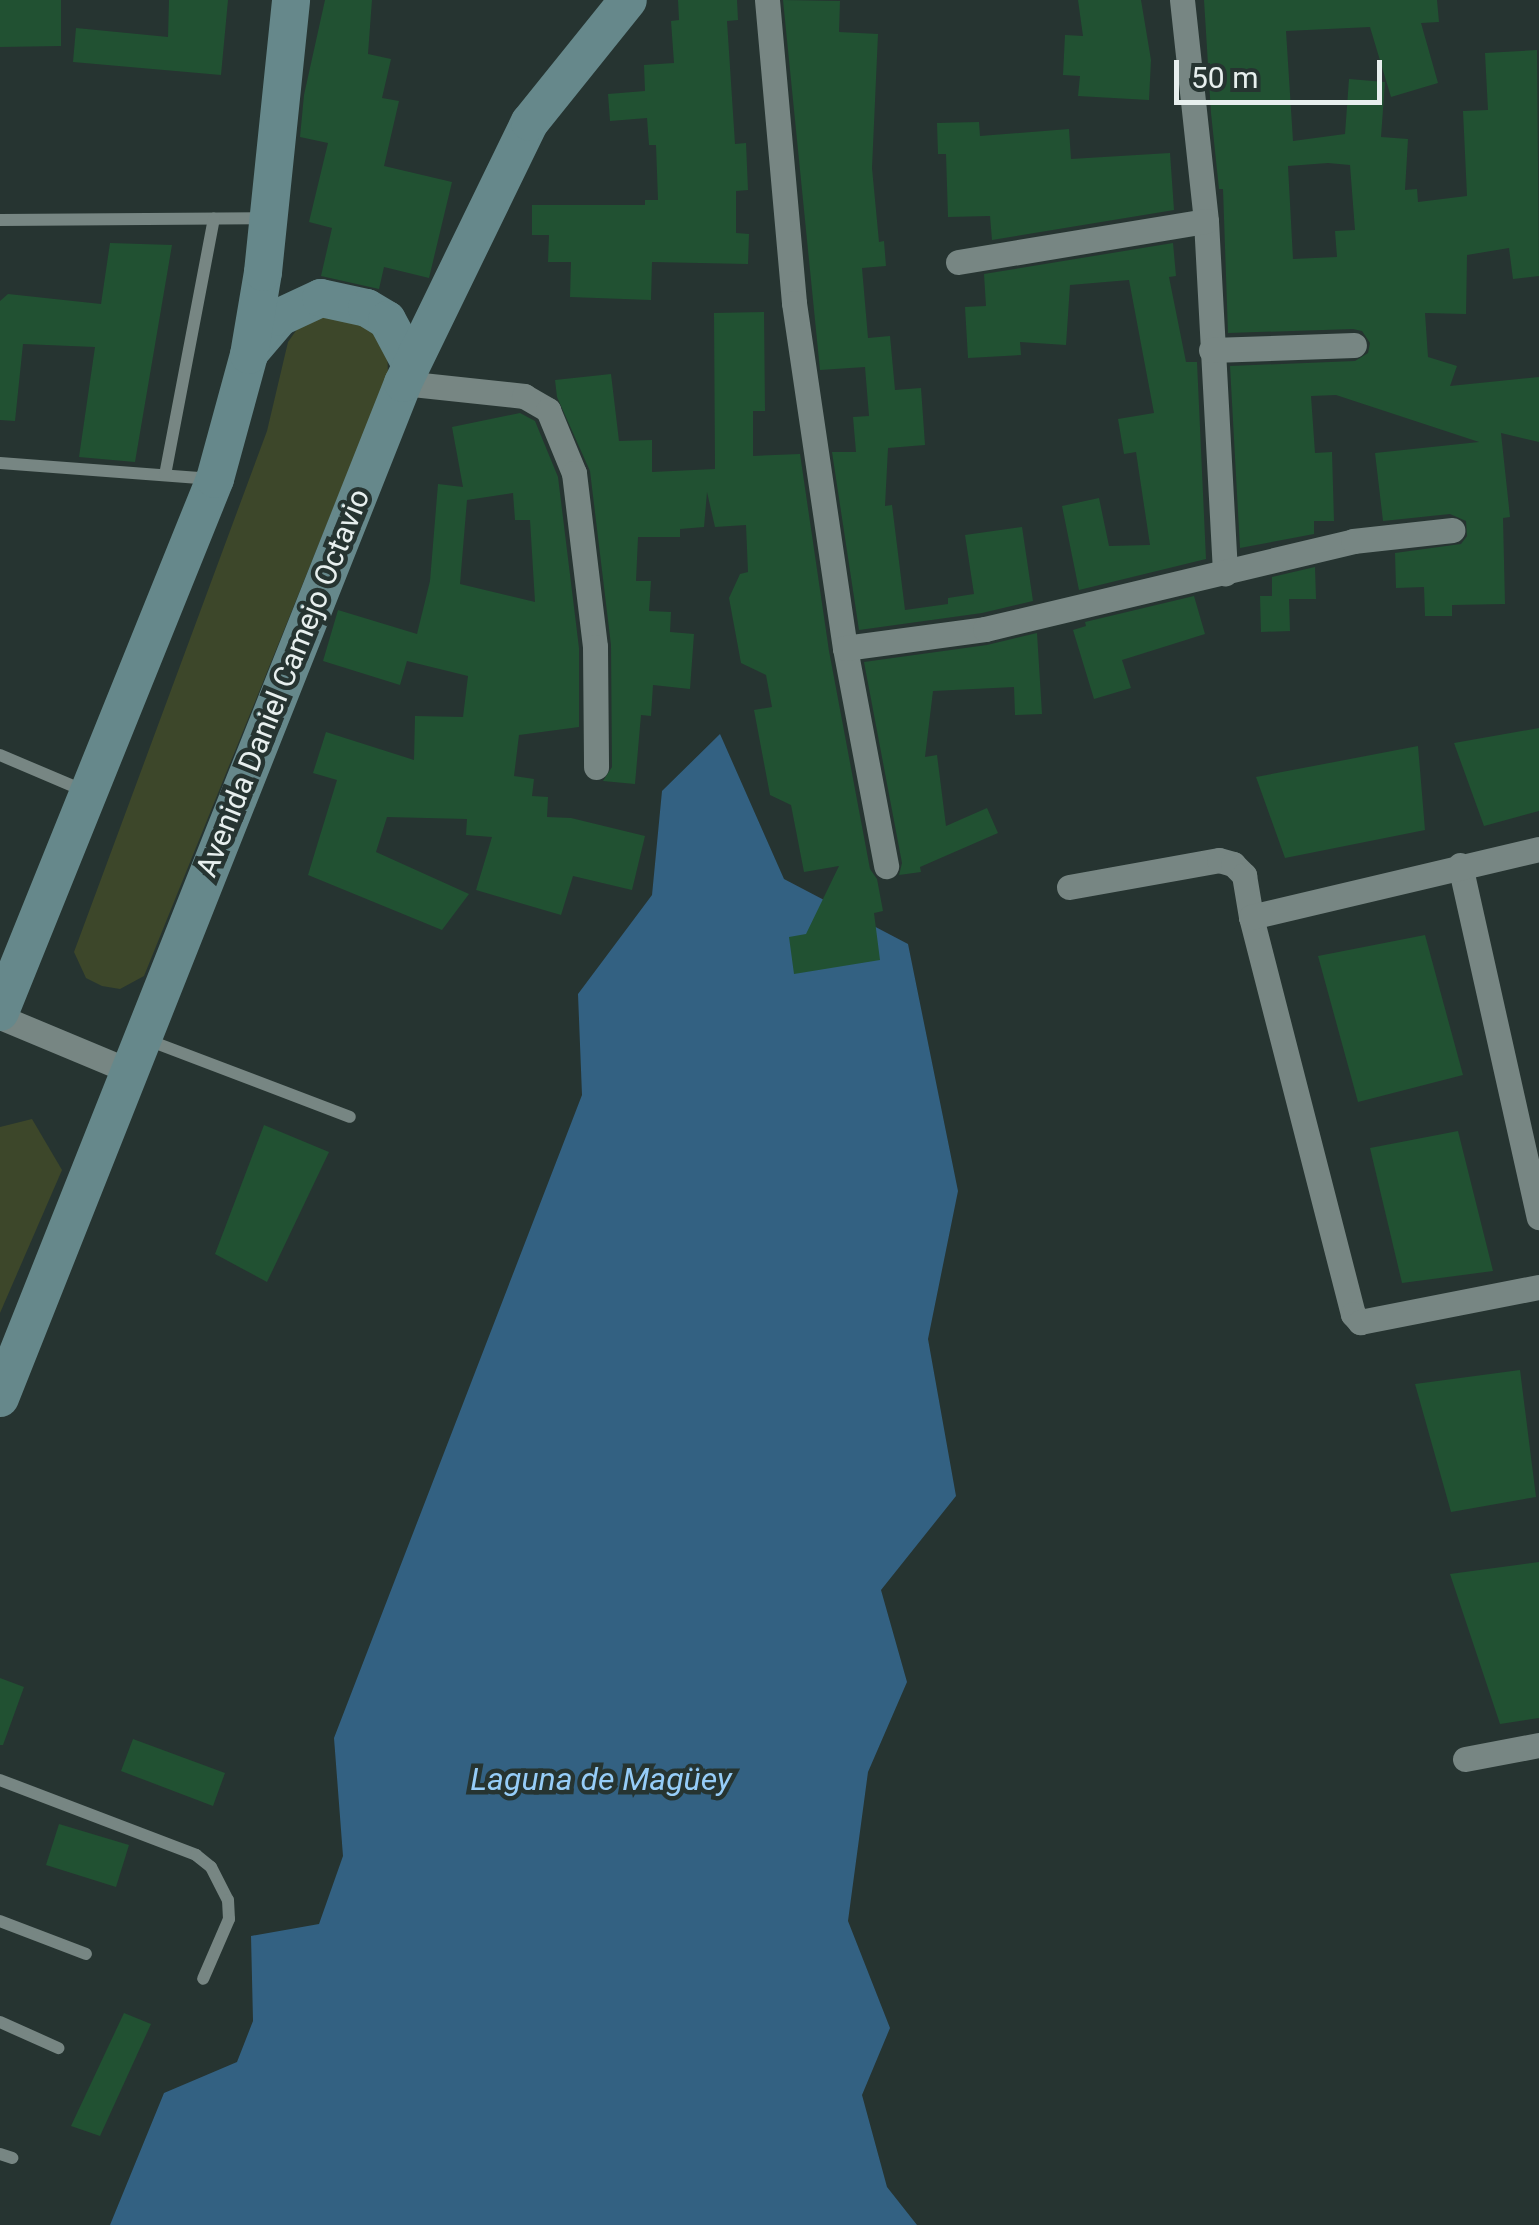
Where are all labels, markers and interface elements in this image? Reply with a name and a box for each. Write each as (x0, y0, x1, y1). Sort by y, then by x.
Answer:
scale bar (1179, 40, 1386, 102)
text: 50 m (1191, 60, 1258, 95)
street label: Avenida Daniel Camejo Octavio (189, 484, 377, 882)
water label: Laguna de Magüey (470, 1760, 732, 1798)

